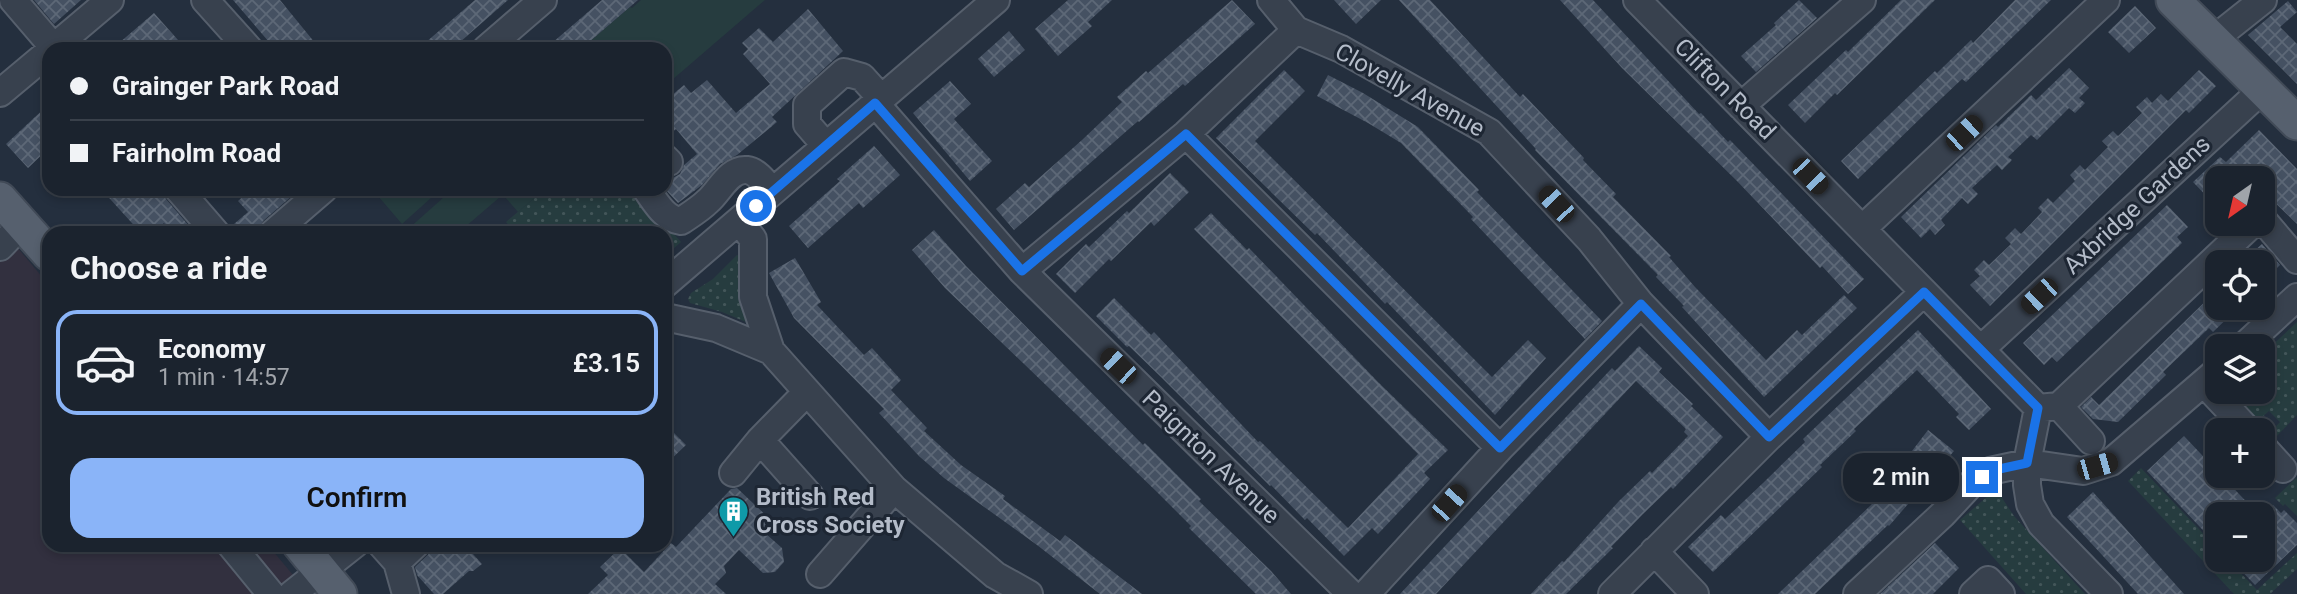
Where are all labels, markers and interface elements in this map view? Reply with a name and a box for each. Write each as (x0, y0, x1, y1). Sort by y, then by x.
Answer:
street label: Clifton Road (1669, 33, 1781, 145)
street label: Clovelly Avenue (1330, 37, 1490, 143)
text: Grainger Park Road (112, 71, 339, 101)
car (1942, 111, 1987, 155)
street label: Axbridge Gardens (2058, 130, 2216, 280)
text: Fairholm Road (112, 138, 281, 168)
car (1788, 154, 1833, 198)
north arrow (2205, 166, 2275, 236)
map controls (2205, 166, 2275, 572)
car (1534, 181, 1579, 227)
route start (740, 190, 772, 222)
text: Choose a ride (70, 249, 267, 287)
button: locate (2205, 250, 2275, 320)
car (2017, 274, 2062, 318)
icon: car (74, 331, 137, 394)
text: Economy (158, 334, 265, 364)
button: layers (2205, 334, 2275, 404)
car (1096, 344, 1141, 388)
text: £3.15 (573, 348, 640, 378)
text: 1 min · 14:57 (158, 364, 290, 391)
street label: Paignton Avenue (1137, 385, 1285, 529)
button: + (2205, 418, 2275, 488)
car (2074, 450, 2121, 482)
callout: 2 min (1842, 452, 1958, 502)
button: Confirm (70, 458, 644, 538)
route end (1966, 461, 1998, 493)
text: 2 min (1872, 464, 1930, 491)
car (1428, 480, 1471, 526)
place label: British Red Cross Society (756, 483, 906, 539)
building icon: British Red Cross Society (716, 494, 750, 538)
button: − (2205, 502, 2275, 572)

